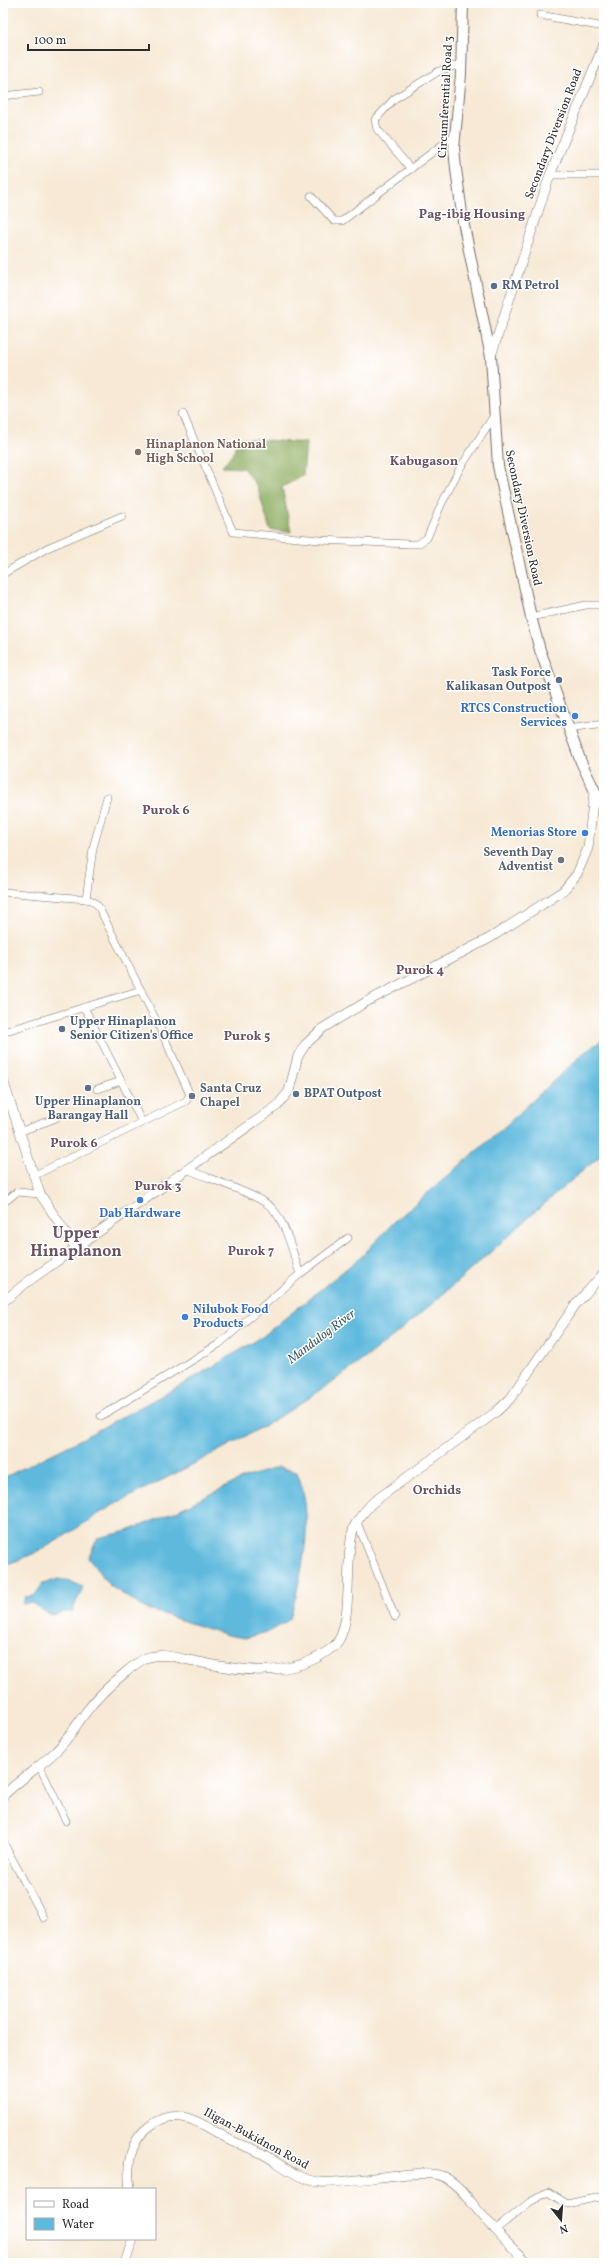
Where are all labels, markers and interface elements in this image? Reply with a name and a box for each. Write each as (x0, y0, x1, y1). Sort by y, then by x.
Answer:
scale bar (28, 26, 149, 52)
text: 100 m (34, 33, 67, 49)
street label: Circumferential Road 3 (435, 35, 457, 159)
street label: Secondary Diversion Road (522, 66, 586, 202)
district label: Pag-ibig Housing (419, 206, 525, 224)
place label: RM Petrol (502, 278, 559, 294)
marker: RM Petrol (489, 281, 499, 291)
place label: Hinaplanon National High School (146, 437, 266, 467)
marker: Hinaplanon National High School (133, 447, 143, 457)
street label: Secondary Diversion Road (501, 449, 545, 588)
district label: Kabugason (390, 453, 459, 471)
place label: Task Force Kalikasan Outpost (446, 665, 551, 695)
marker: Task Force Kalikasan Outpost (554, 675, 564, 685)
place label: RTCS Construction Services (460, 701, 567, 731)
marker: RTCS Construction Services (570, 711, 580, 721)
district label: Purok 6 (142, 802, 190, 820)
place label: Menorias Store (491, 825, 577, 841)
marker: Menorias Store (580, 828, 590, 838)
place label: Seventh Day Adventist (483, 845, 553, 875)
marker: Seventh Day Adventist (556, 855, 566, 865)
district label: Purok 4 (396, 962, 444, 980)
place label: Upper Hinaplanon Senior Citizen's Office (70, 1014, 193, 1044)
marker: Upper Hinaplanon Senior Citizen's Office (57, 1024, 67, 1034)
district label: Purok 5 (224, 1028, 270, 1046)
place label: Santa Cruz Chapel (200, 1081, 261, 1111)
marker: Upper Hinaplanon Barangay Hall (83, 1083, 93, 1093)
place label: BPAT Outpost (304, 1086, 382, 1102)
marker: BPAT Outpost (291, 1089, 301, 1099)
marker: Santa Cruz Chapel (187, 1091, 197, 1101)
place label: Upper Hinaplanon Barangay Hall (35, 1094, 141, 1124)
district label: Purok 6 (50, 1135, 98, 1153)
district label: Purok 3 (135, 1178, 182, 1196)
marker: Dab Hardware (135, 1195, 145, 1205)
place label: Dab Hardware (99, 1206, 181, 1222)
district label: Upper Hinaplanon (30, 1223, 122, 1263)
district label: Purok 7 (228, 1243, 274, 1261)
place label: Nilubok Food Products (193, 1302, 269, 1332)
water label: Mandulog River (283, 1305, 360, 1369)
marker: Nilubok Food Products (180, 1312, 190, 1322)
district label: Orchids (413, 1482, 461, 1500)
street label: Iligan-Bukidnon Road (201, 2105, 312, 2174)
legend (26, 2188, 156, 2240)
text: Road (62, 2197, 89, 2213)
north arrow (541, 2200, 581, 2240)
text: Water (62, 2217, 94, 2233)
text: N (557, 2220, 570, 2236)

